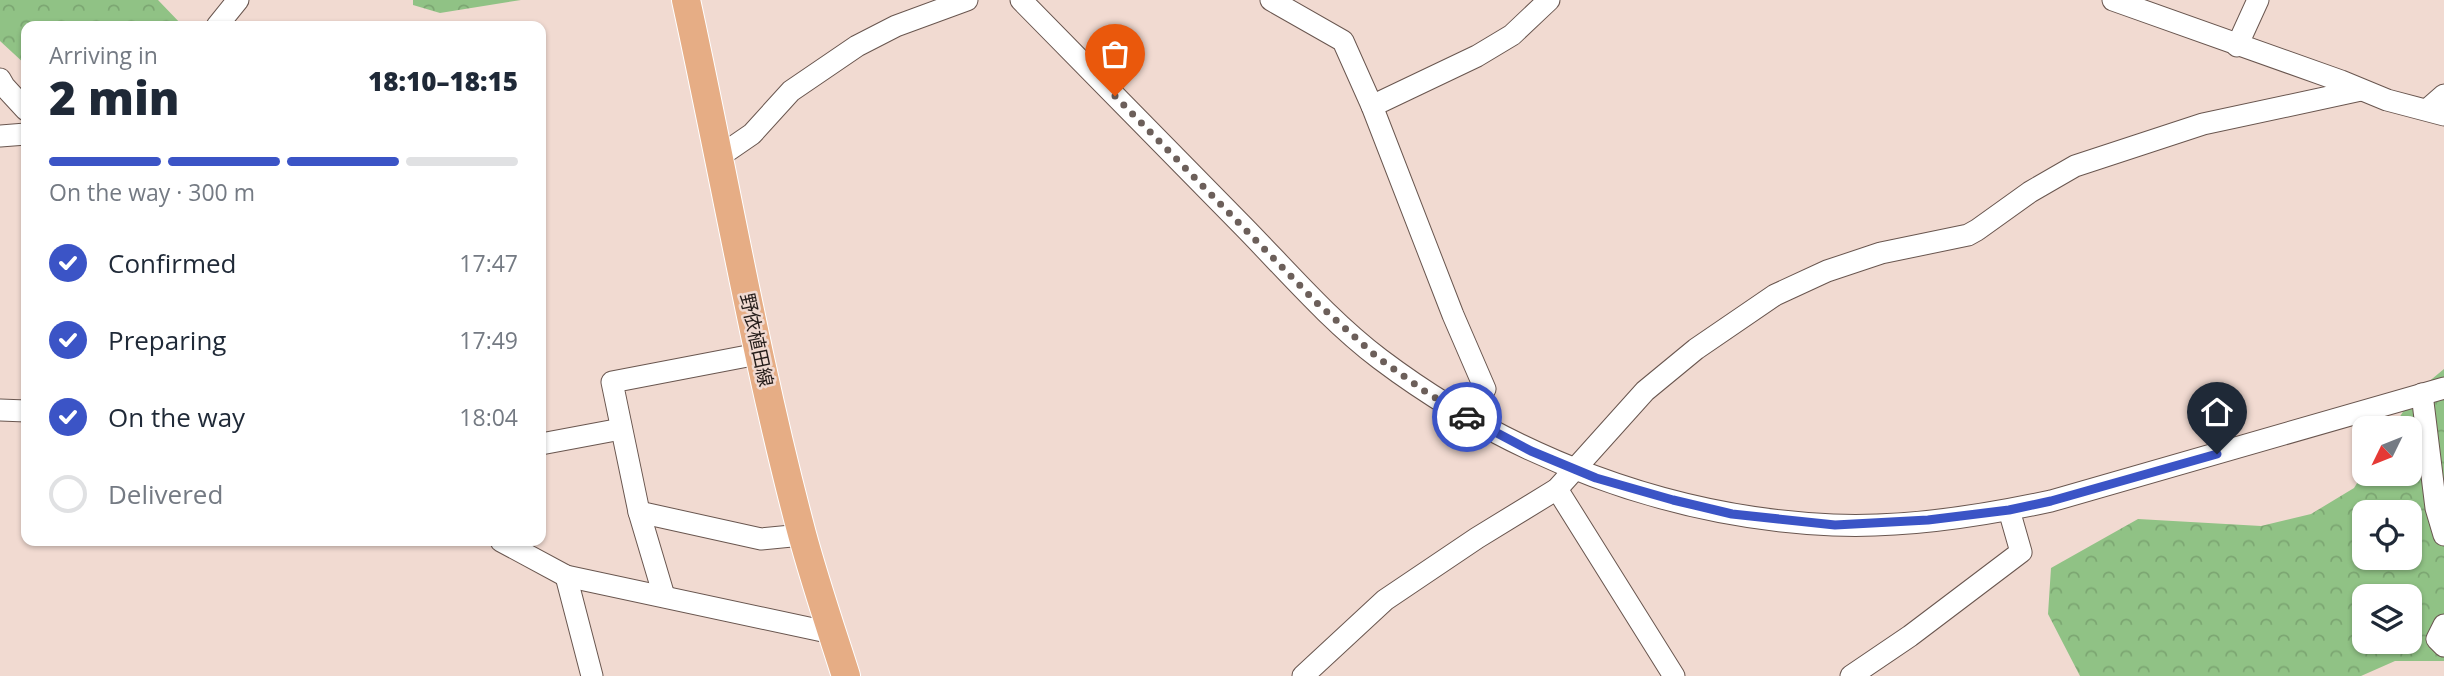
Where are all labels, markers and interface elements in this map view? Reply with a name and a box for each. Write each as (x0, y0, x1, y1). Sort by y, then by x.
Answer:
pin (1085, 24, 1145, 96)
icon: bag (1096, 35, 1134, 73)
text: Arriving in (49, 39, 158, 71)
text: 18:10–18:15 (368, 63, 518, 99)
text: 2 min (49, 66, 180, 128)
text: On the way · 300 m (49, 176, 255, 208)
icon: check (49, 244, 87, 282)
text: Confirmed (108, 245, 236, 281)
text: 17:47 (459, 247, 518, 279)
street label: 野依植田線 (734, 291, 780, 389)
icon: check (49, 321, 87, 359)
text: Preparing (108, 322, 226, 358)
text: 17:49 (459, 324, 518, 356)
courier (1432, 382, 1502, 452)
pin (2187, 382, 2247, 454)
icon: home (2198, 393, 2236, 431)
icon: check (49, 398, 87, 436)
icon: car (1448, 398, 1486, 436)
text: On the way (108, 399, 245, 435)
text: 18:04 (459, 401, 518, 433)
north arrow (2352, 416, 2422, 486)
map controls (2352, 416, 2422, 654)
text: Delivered (108, 476, 223, 512)
button: locate (2352, 500, 2422, 570)
button: layers (2352, 584, 2422, 654)

